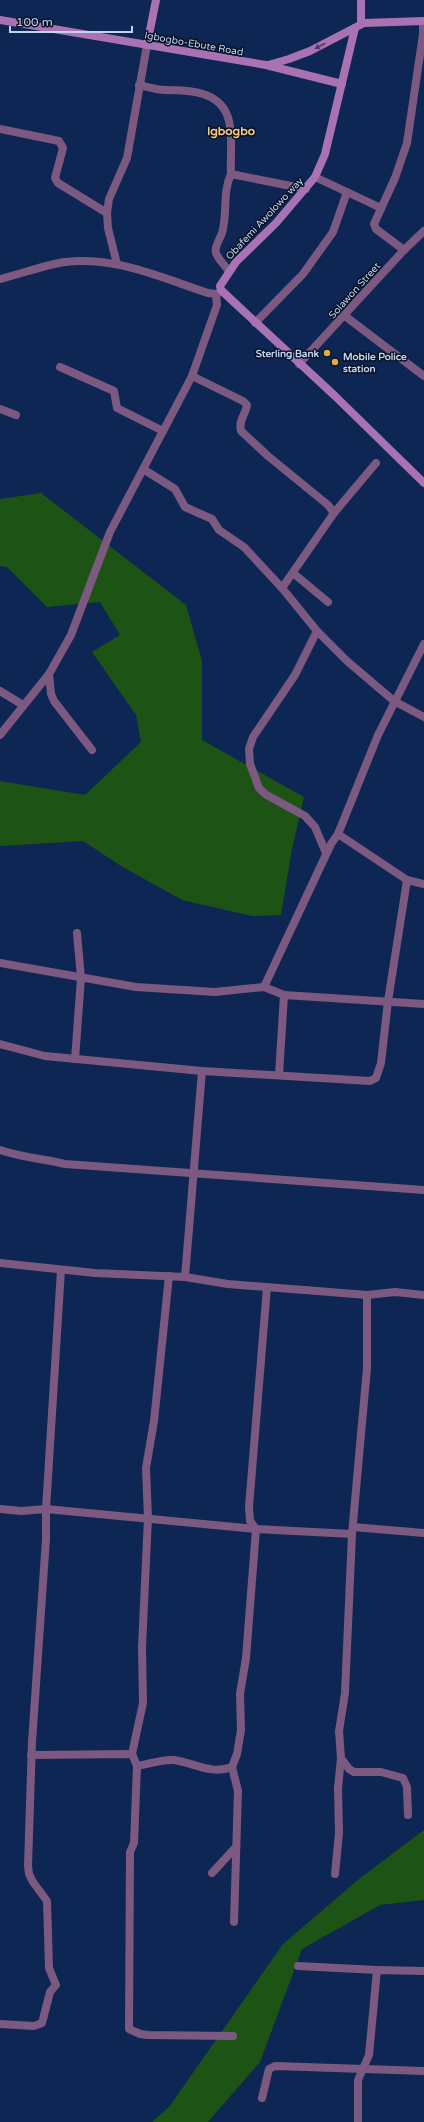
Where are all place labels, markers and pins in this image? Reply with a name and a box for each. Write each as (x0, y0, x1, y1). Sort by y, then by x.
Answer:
place label: Sterling Bank (256, 348, 320, 360)
marker: Sterling Bank (322, 348, 332, 358)
place label: Mobile Police station (343, 351, 407, 375)
marker: Mobile Police station (330, 357, 340, 367)

